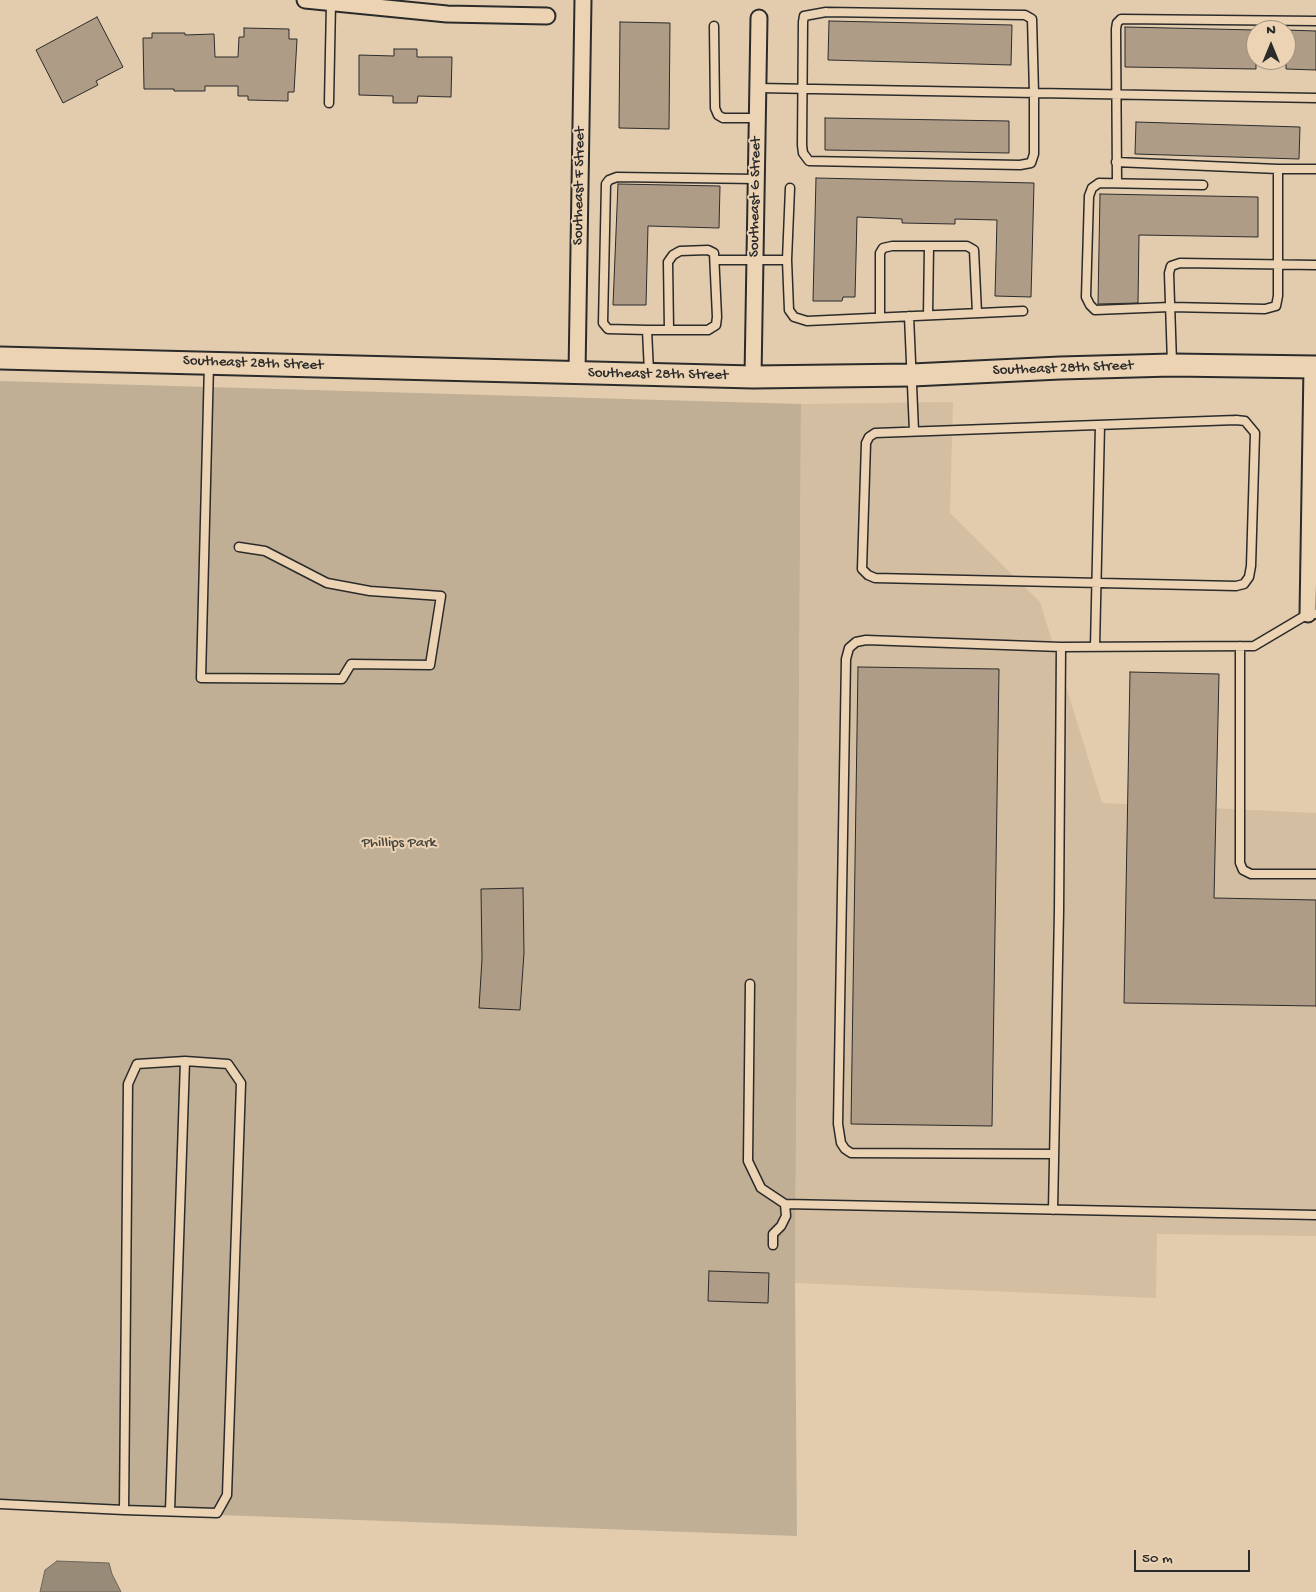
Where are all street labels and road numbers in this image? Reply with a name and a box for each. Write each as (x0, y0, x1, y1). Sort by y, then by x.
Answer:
street label: Southeast F Street (570, 127, 590, 245)
street label: Southeast G Street (746, 137, 766, 257)
street label: Southeast 28th Street (182, 353, 324, 375)
street label: Southeast 28th Street (992, 358, 1134, 380)
street label: Southeast 28th Street (588, 365, 728, 385)

